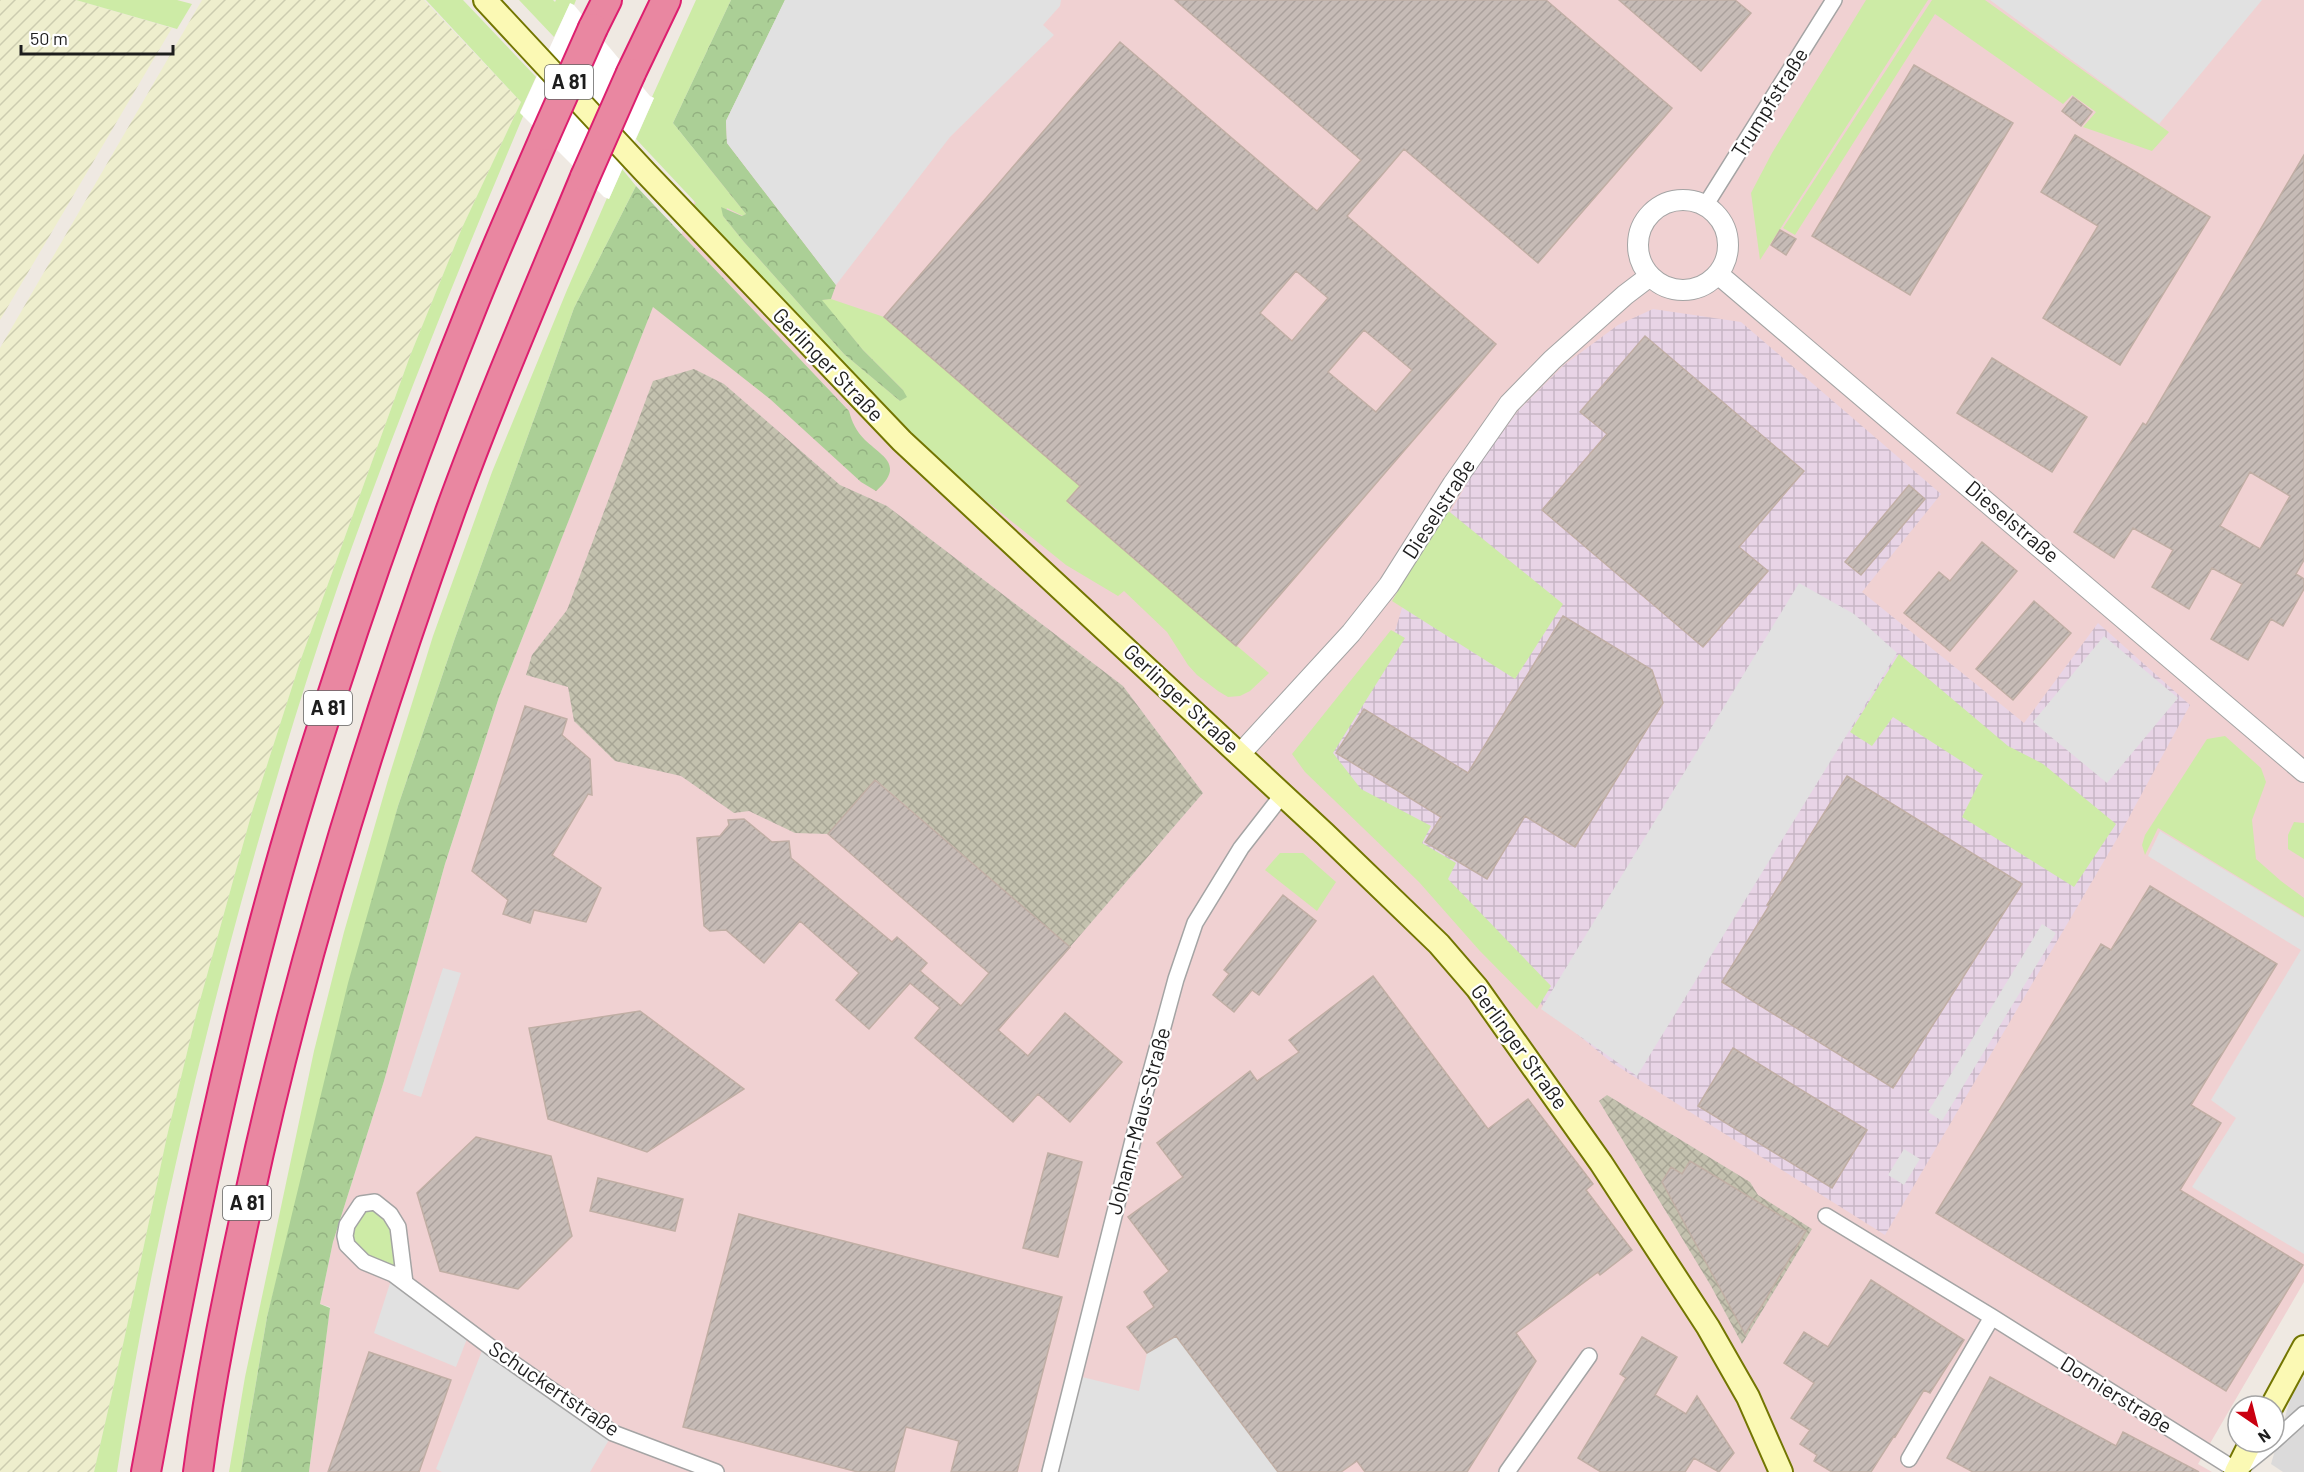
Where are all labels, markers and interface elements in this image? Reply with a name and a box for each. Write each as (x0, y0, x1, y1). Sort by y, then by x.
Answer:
scale bar (21, 18, 172, 56)
text: 50 m (30, 27, 68, 49)
street label: Trumpfstraße (1725, 43, 1812, 162)
road number: A 81 (545, 65, 593, 99)
street label: Gerlinger Straße (768, 302, 890, 426)
street label: Dieselstraße (1396, 453, 1479, 563)
street label: Dieselstraße (1961, 475, 2065, 567)
street label: Gerlinger Straße (1119, 638, 1245, 758)
road number: A 81 (304, 691, 352, 725)
street label: Gerlinger Straße (1466, 979, 1574, 1114)
street label: Johann-Maus-Straße (1101, 1024, 1175, 1217)
road number: A 81 (223, 1186, 271, 1220)
street label: Schuckertstraße (485, 1335, 625, 1441)
street label: Dornierstraße (2057, 1350, 2177, 1438)
north arrow (2226, 1394, 2286, 1454)
text: N (2255, 1426, 2275, 1448)

